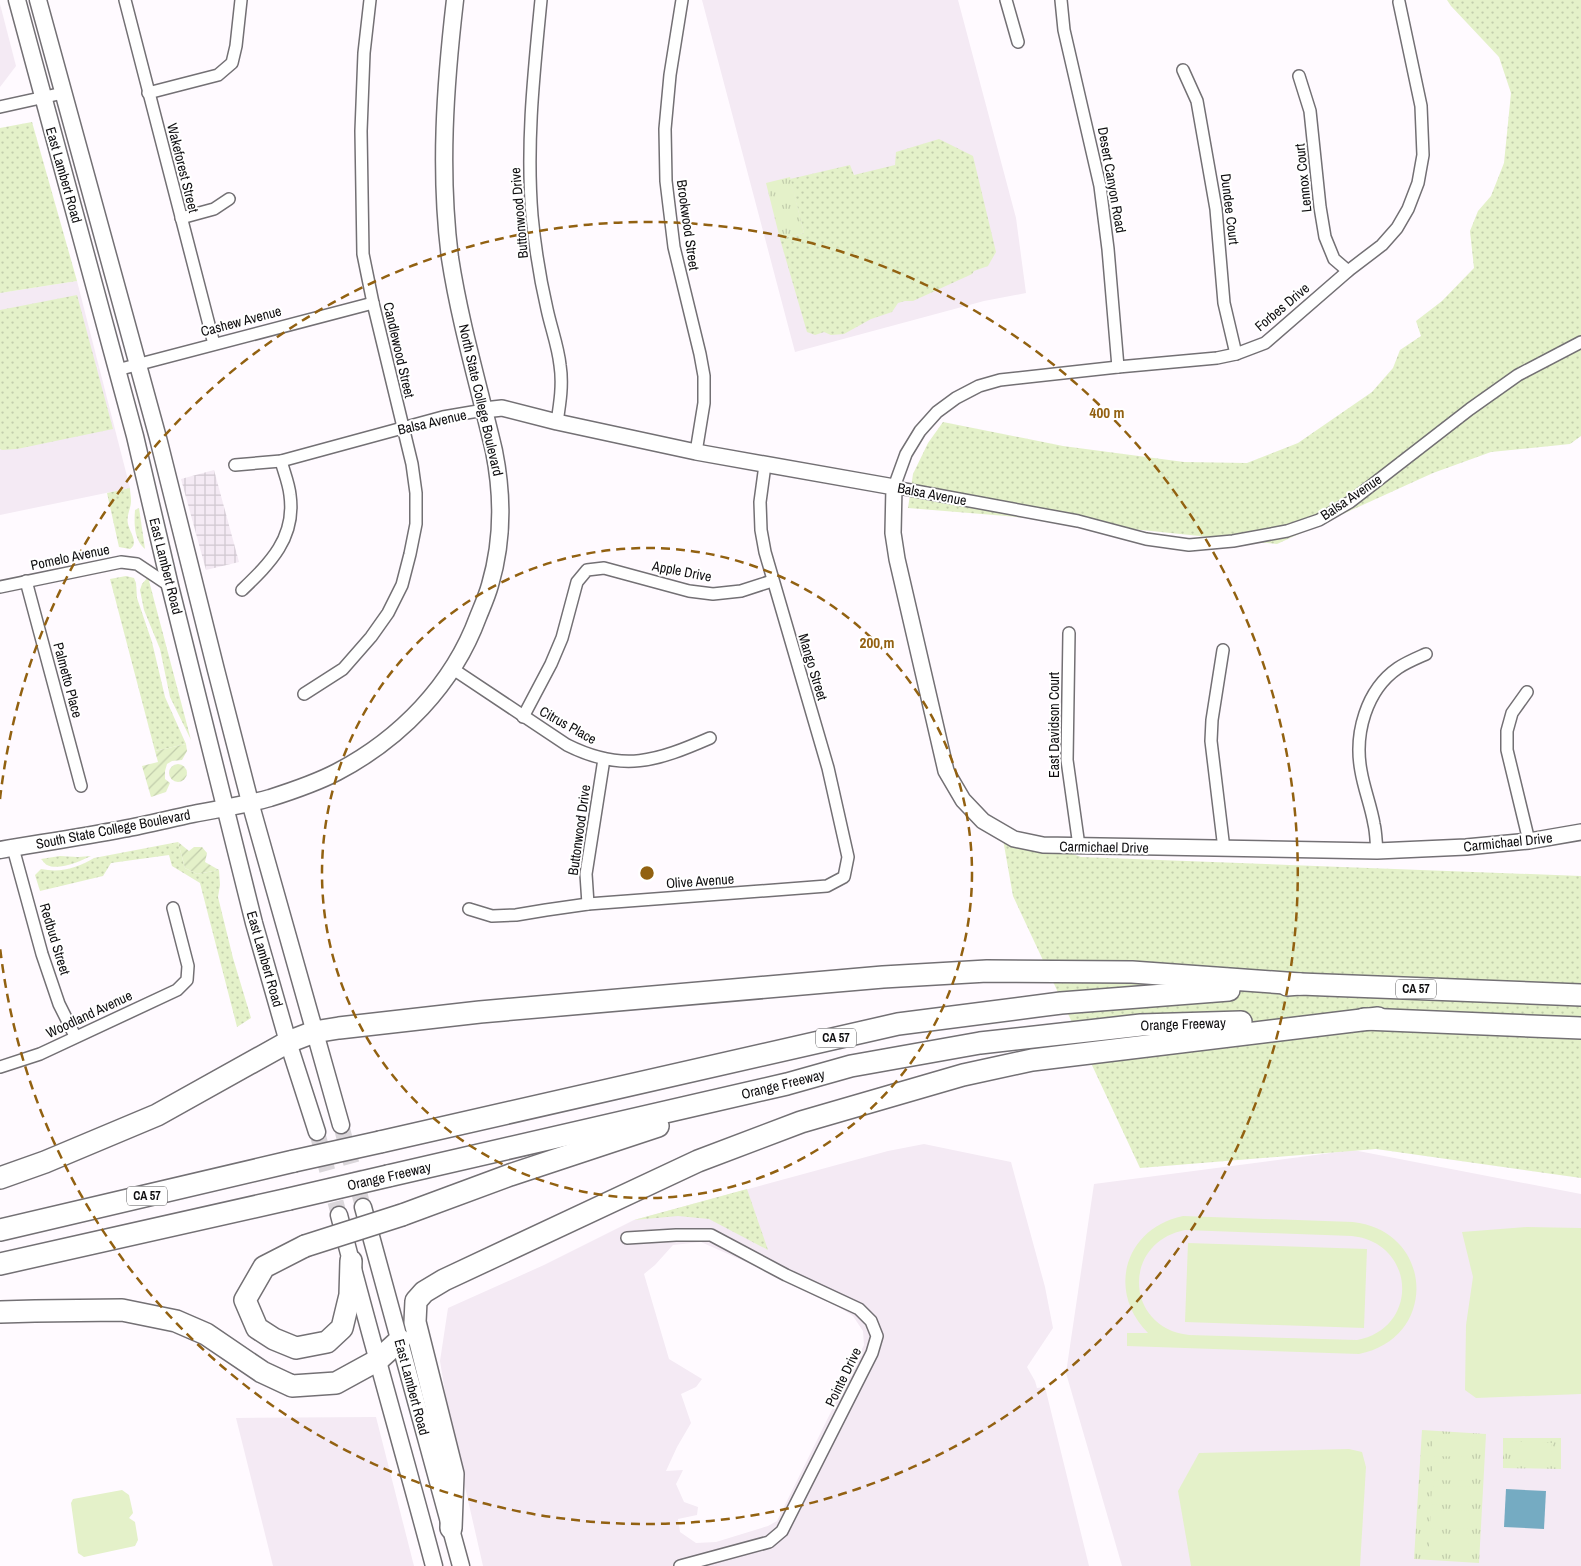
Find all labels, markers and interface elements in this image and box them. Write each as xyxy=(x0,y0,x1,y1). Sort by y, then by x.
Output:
street label: Wakeforest Street xyxy=(163,121,203,215)
street label: East Lambert Road xyxy=(42,125,86,225)
street label: Desert Canyon Road xyxy=(1094,126,1130,234)
street label: Lennox Court xyxy=(1290,143,1316,213)
street label: Buttonwood Drive xyxy=(506,167,532,259)
street label: Dundee Court xyxy=(1217,172,1243,246)
street label: Brookwood Street xyxy=(673,179,703,271)
street label: Forbes Drive xyxy=(1251,279,1313,335)
street label: Candlewood Street xyxy=(379,300,419,400)
street label: Cashew Avenue xyxy=(199,302,283,340)
street label: North State College Boulevard xyxy=(455,322,507,478)
text: 400 m xyxy=(1090,402,1124,423)
street label: Balsa Avenue xyxy=(396,405,468,439)
street label: Balsa Avenue xyxy=(1317,470,1385,524)
street label: Balsa Avenue xyxy=(896,478,968,510)
street label: East Lambert Road xyxy=(145,516,187,616)
street label: Pomelo Avenue xyxy=(29,540,111,574)
street label: Apple Drive xyxy=(650,556,713,586)
street label: Mango Street xyxy=(794,631,832,703)
text: 200 m xyxy=(860,632,894,653)
street label: Palmetto Place xyxy=(49,640,87,720)
street label: East Davidson Court xyxy=(1045,672,1063,778)
street label: Citrus Place xyxy=(536,702,600,748)
street label: Buttonwood Drive xyxy=(564,784,594,876)
street label: South State College Boulevard xyxy=(34,805,192,853)
street label: Carmichael Drive xyxy=(1463,828,1553,856)
street label: Carmichael Drive xyxy=(1059,837,1149,857)
centre of rings xyxy=(638,864,656,882)
street label: Olive Avenue xyxy=(665,870,735,892)
street label: Redbud Street xyxy=(36,901,74,977)
street label: East Lambert Road xyxy=(243,909,287,1009)
road number: CA 57 xyxy=(1396,980,1436,999)
street label: Woodland Avenue xyxy=(43,986,135,1042)
street label: Orange Freeway xyxy=(1140,1014,1226,1034)
road number: CA 57 xyxy=(816,1028,856,1048)
street label: Orange Freeway xyxy=(739,1065,827,1103)
street label: Orange Freeway xyxy=(345,1158,433,1194)
road number: CA 57 xyxy=(127,1186,167,1206)
street label: East Lambert Road xyxy=(391,1337,433,1437)
street label: Pointe Drive xyxy=(821,1344,865,1410)

